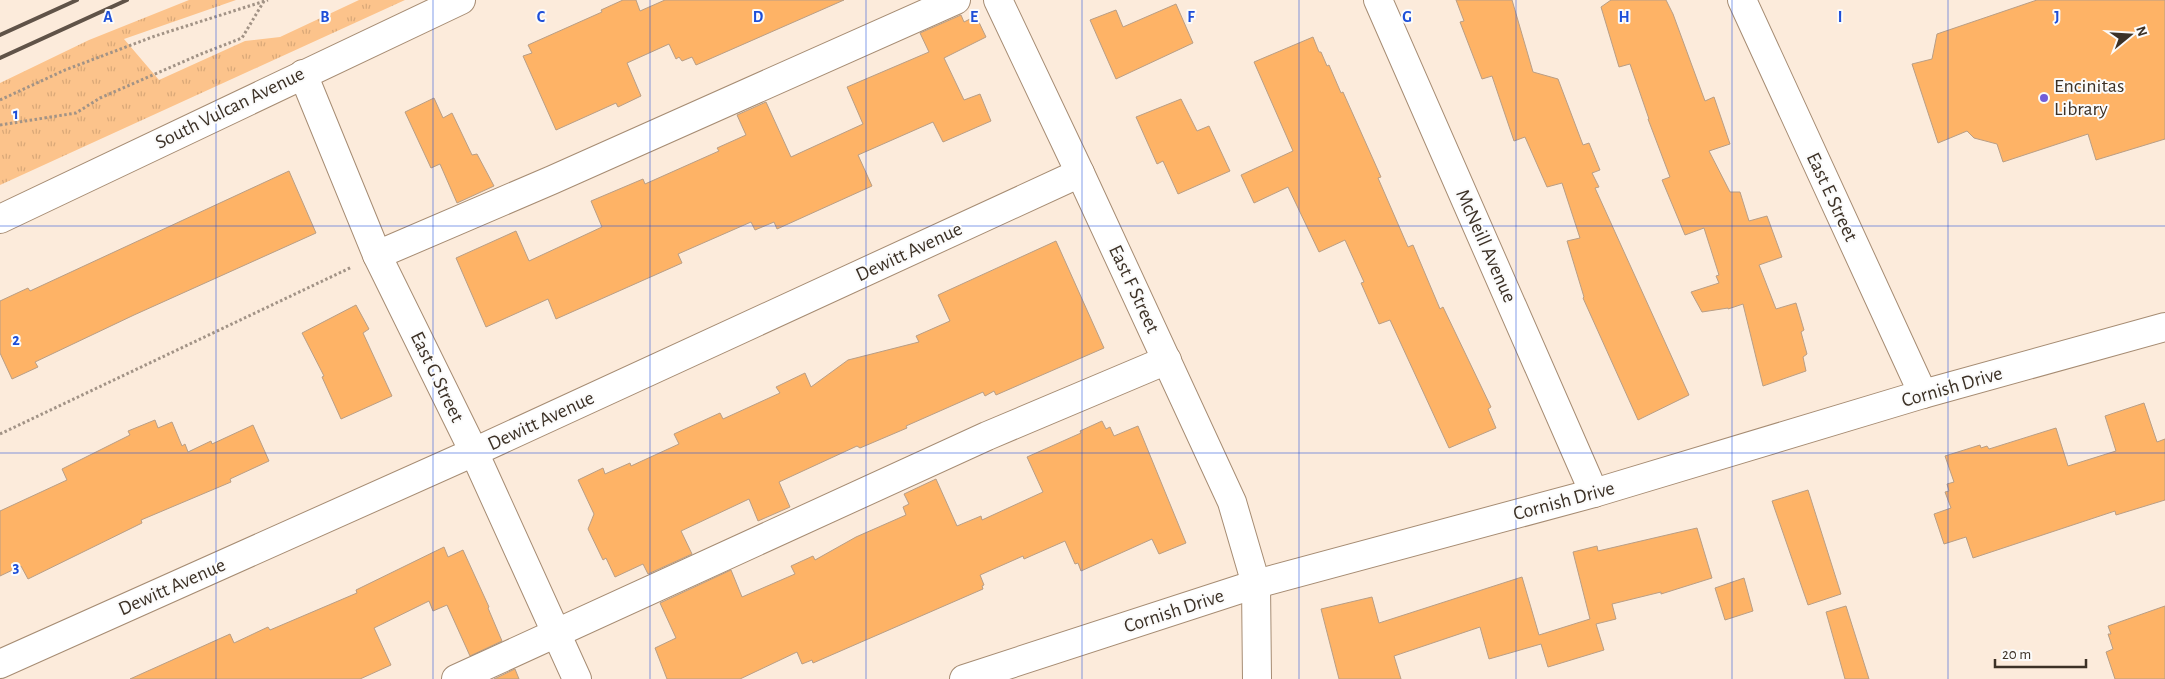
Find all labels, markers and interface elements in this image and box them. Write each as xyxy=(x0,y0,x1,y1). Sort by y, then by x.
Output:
text: A xyxy=(103,9,113,25)
text: B xyxy=(320,9,330,25)
text: C xyxy=(537,9,546,25)
text: D xyxy=(753,9,764,25)
text: E xyxy=(970,9,978,25)
text: F xyxy=(1187,9,1195,25)
text: G xyxy=(1402,9,1412,25)
text: H xyxy=(1618,9,1630,25)
text: I xyxy=(1838,9,1842,25)
text: J xyxy=(2054,9,2060,25)
north arrow xyxy=(2105,10,2155,60)
text: N xyxy=(2133,24,2150,38)
street label: South Vulcan Avenue xyxy=(152,63,308,153)
place label: Encinitas Library xyxy=(2054,76,2124,119)
marker: Encinitas Library xyxy=(2038,92,2050,104)
text: 1 xyxy=(13,106,19,122)
street label: East E Street xyxy=(1803,149,1862,245)
street label: McNeill Avenue xyxy=(1452,187,1520,305)
street label: Dewitt Avenue xyxy=(853,219,965,285)
street label: East F Street xyxy=(1105,242,1163,337)
street label: East G Street xyxy=(407,329,468,426)
text: 2 xyxy=(12,332,20,348)
street label: Cornish Drive xyxy=(1899,363,2005,411)
street label: Dewitt Avenue xyxy=(485,388,597,454)
street label: Cornish Drive xyxy=(1511,478,1617,524)
street label: Dewitt Avenue xyxy=(115,555,229,619)
text: 3 xyxy=(13,559,20,575)
street label: Cornish Drive xyxy=(1121,585,1227,637)
scale bar xyxy=(1995,636,2086,668)
text: 20 m xyxy=(2002,647,2031,662)

